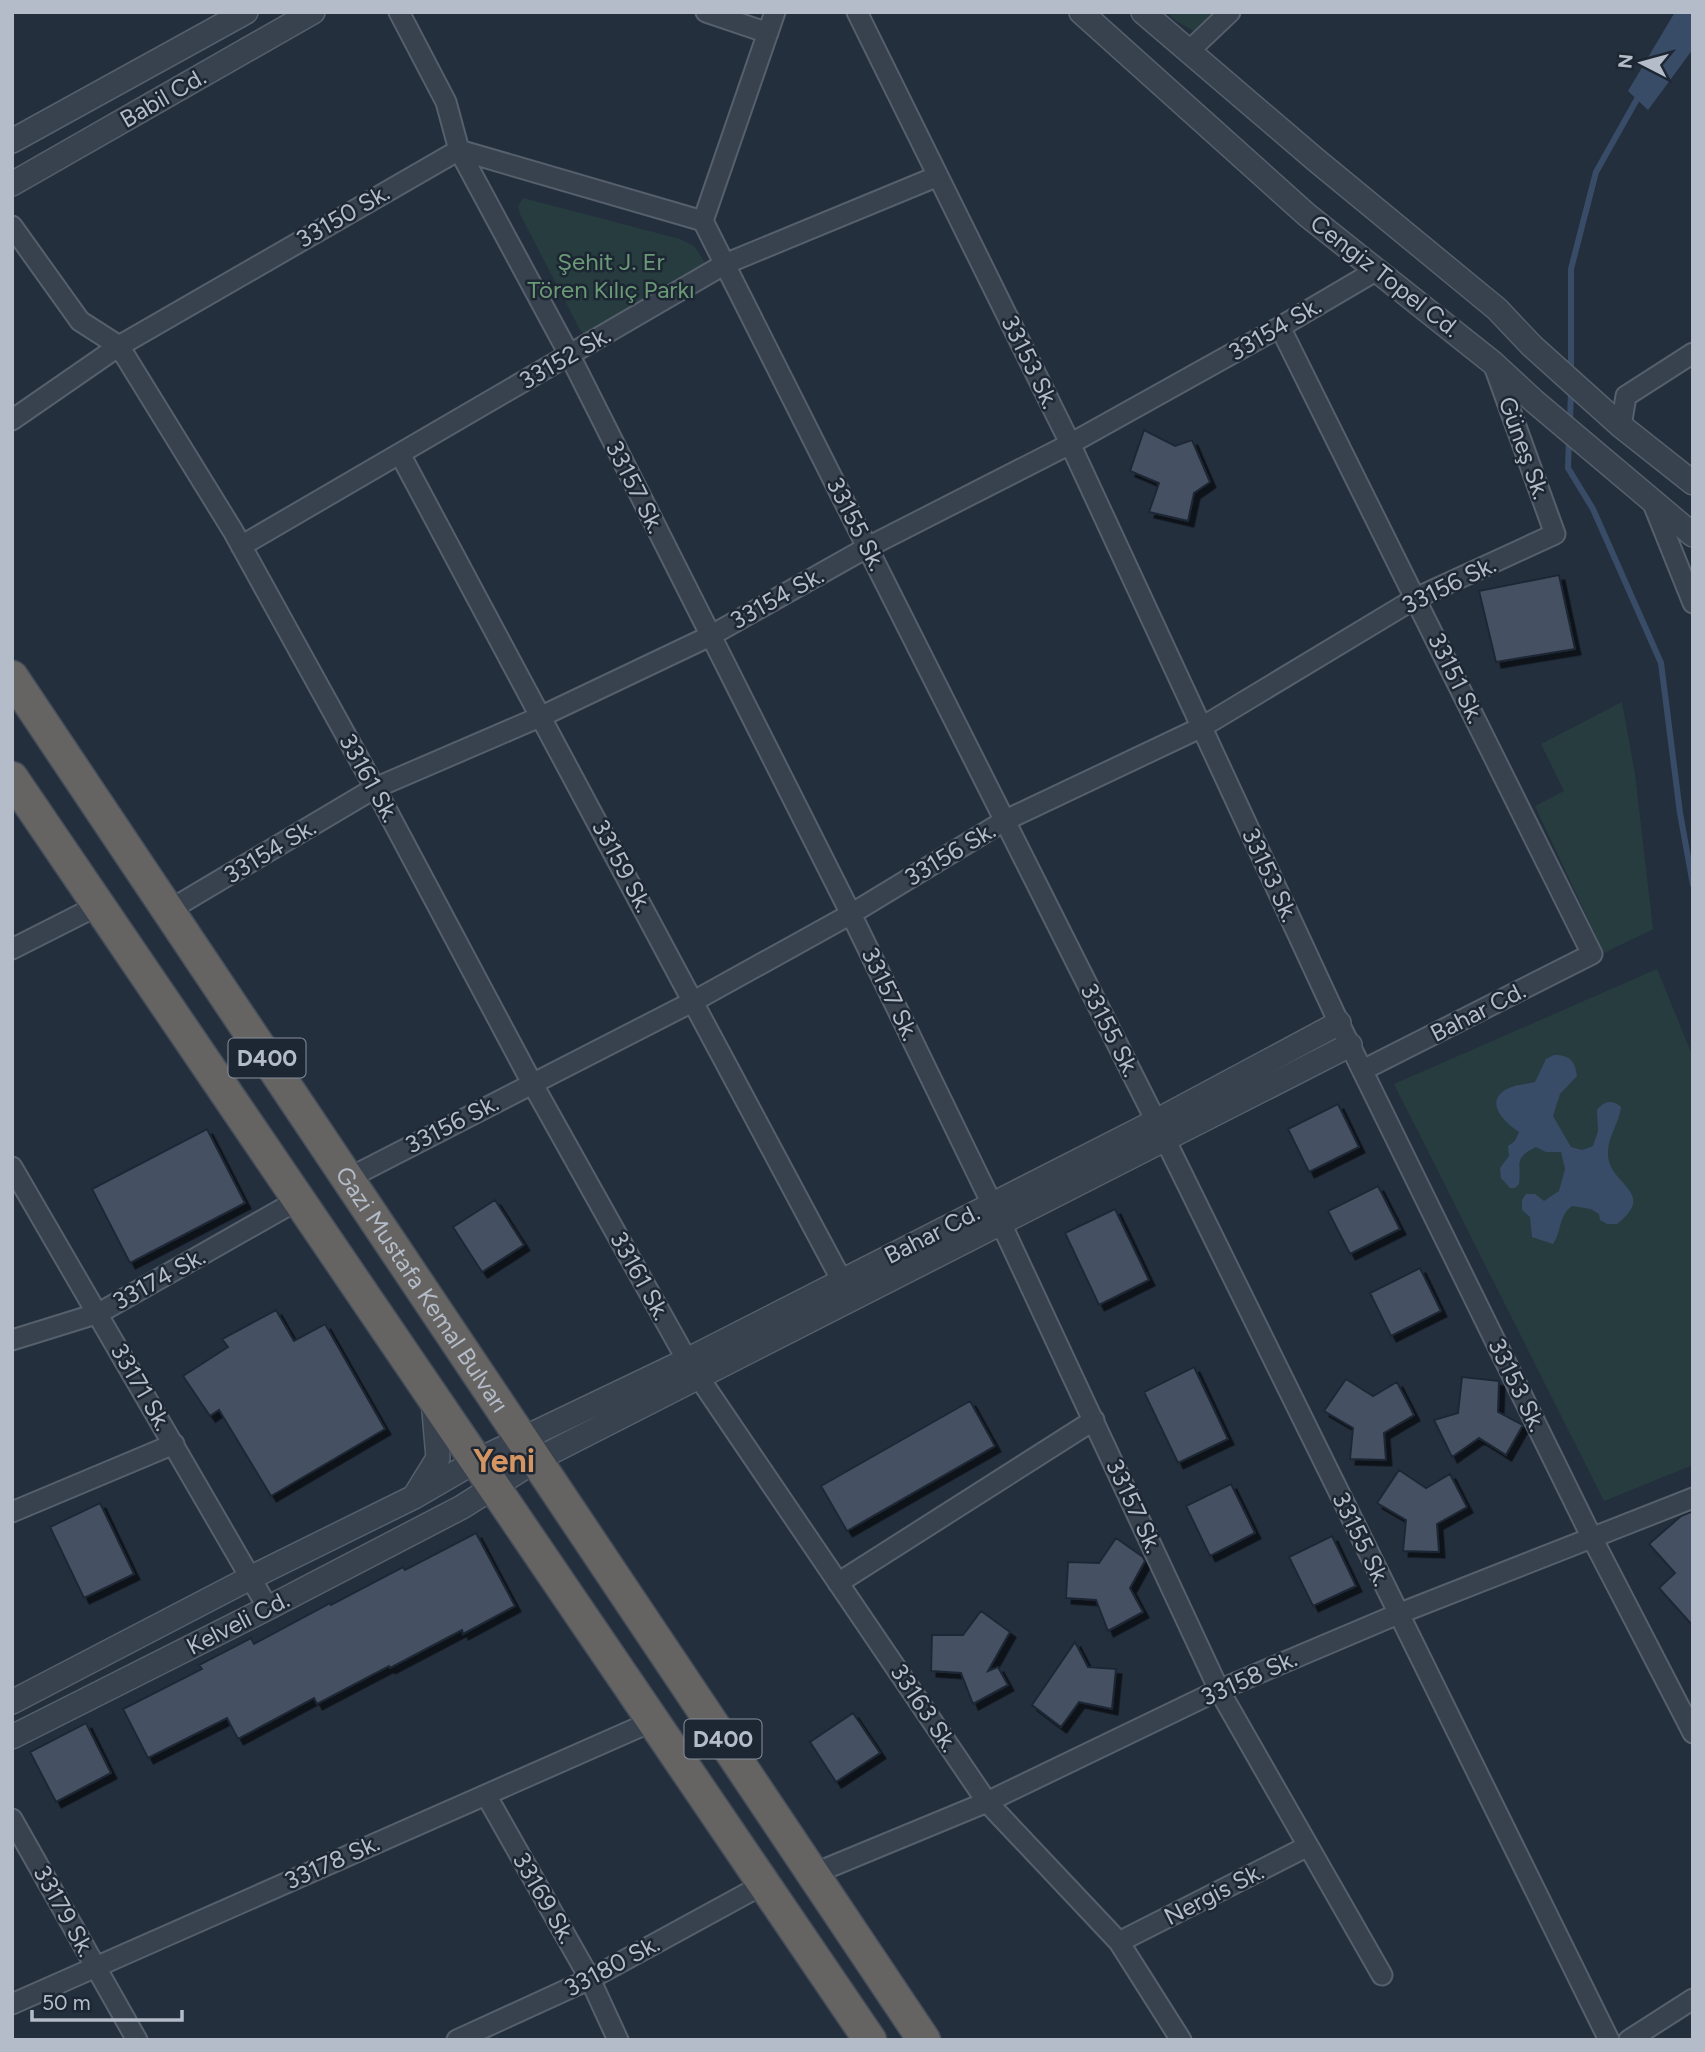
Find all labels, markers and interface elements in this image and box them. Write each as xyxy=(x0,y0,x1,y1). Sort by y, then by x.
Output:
north arrow xyxy=(1607,28,1677,98)
text: N xyxy=(1613,53,1638,70)
street label: Babil Cd. xyxy=(115,61,211,134)
street label: 33150 Sk. xyxy=(291,177,394,254)
street label: Cengiz Topel Cd. xyxy=(1305,208,1466,343)
park label: Şehit J. Er Tören Kılıç Parkı xyxy=(527,247,695,304)
street label: 33154 Sk. xyxy=(1223,291,1326,367)
street label: 33153 Sk. xyxy=(995,310,1065,413)
street label: 33152 Sk. xyxy=(514,320,616,395)
street label: Güneş Sk. xyxy=(1493,393,1556,503)
street label: 33157 Sk. xyxy=(600,436,671,538)
street label: 33155 Sk. xyxy=(821,472,892,575)
street label: 33156 Sk. xyxy=(1397,549,1500,620)
street label: 33154 Sk. xyxy=(725,560,828,635)
street label: 33151 Sk. xyxy=(1422,628,1491,728)
street label: 33161 Sk. xyxy=(333,728,406,827)
street label: 33154 Sk. xyxy=(219,812,321,889)
street label: 33159 Sk. xyxy=(586,814,659,917)
street label: 33156 Sk. xyxy=(899,815,1000,892)
street label: 33153 Sk. xyxy=(1236,823,1305,926)
street label: 33157 Sk. xyxy=(855,942,925,1045)
street label: Bahar Cd. xyxy=(1425,975,1530,1048)
street label: 33155 Sk. xyxy=(1075,978,1146,1081)
road number: D400 xyxy=(229,1038,306,1078)
street label: 33156 Sk. xyxy=(400,1088,503,1159)
street label: Gazi Mustafa Kemal Bulvarı xyxy=(330,1161,515,1418)
street label: Bahar Cd. xyxy=(879,1197,984,1270)
street label: 33161 Sk. xyxy=(604,1226,677,1325)
street label: 33174 Sk. xyxy=(108,1241,210,1316)
street label: 33153 Sk. xyxy=(1482,1333,1552,1436)
street label: 33171 Sk. xyxy=(105,1338,178,1436)
district label: Yeni xyxy=(473,1442,535,1480)
street label: 33157 Sk. xyxy=(1100,1454,1169,1557)
street label: 33155 Sk. xyxy=(1326,1487,1397,1590)
street label: Kelveli Cd. xyxy=(182,1584,294,1661)
street label: 33158 Sk. xyxy=(1196,1644,1301,1712)
street label: 33163 Sk. xyxy=(884,1658,964,1757)
road number: D400 xyxy=(684,1720,762,1758)
street label: 33178 Sk. xyxy=(280,1828,384,1895)
street label: 33169 Sk. xyxy=(507,1847,582,1949)
street label: Nergis Sk. xyxy=(1159,1856,1268,1931)
street label: 33179 Sk. xyxy=(28,1860,101,1961)
street label: 33180 Sk. xyxy=(559,1928,664,2003)
scale bar xyxy=(32,1979,182,2023)
text: 50 m xyxy=(42,1990,91,2015)

